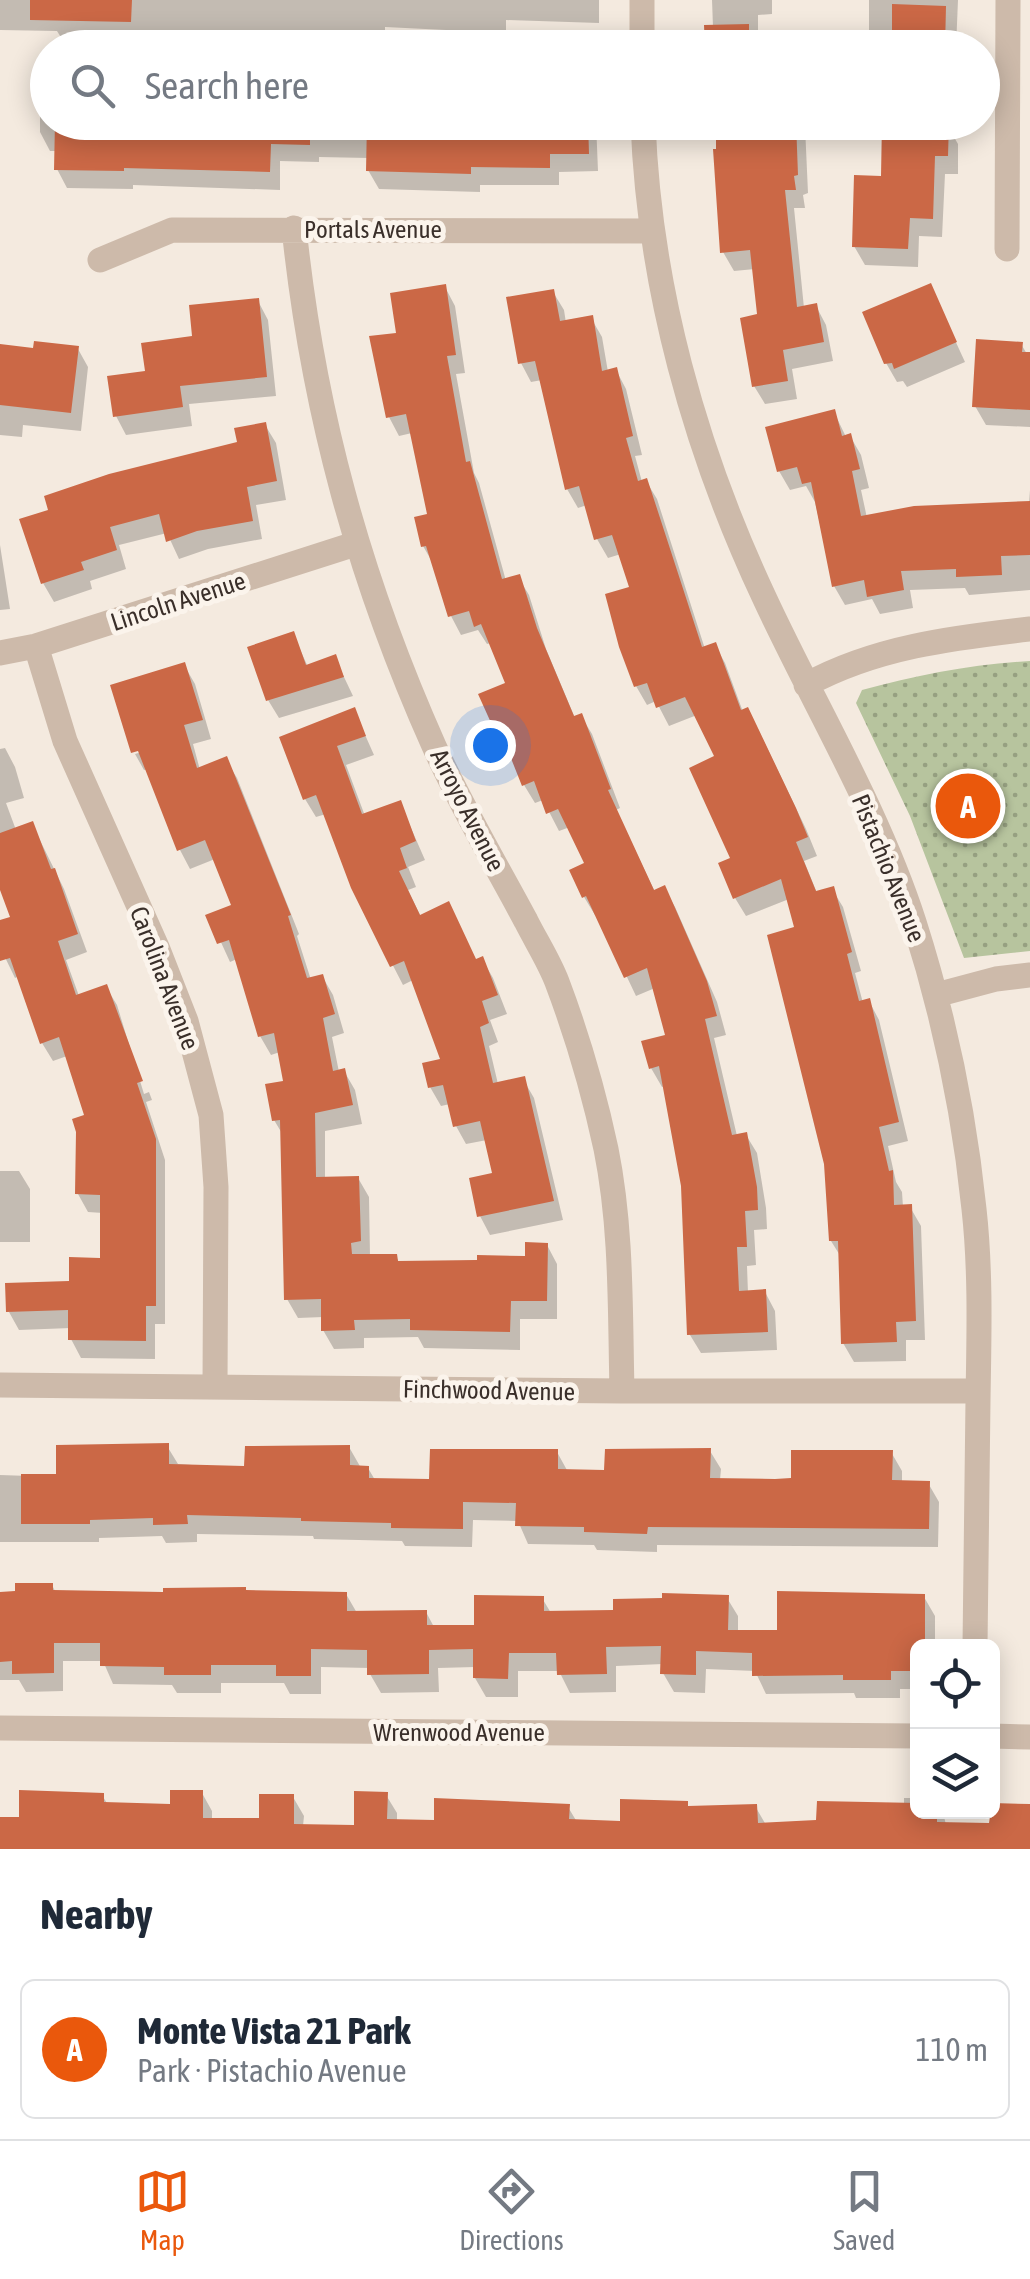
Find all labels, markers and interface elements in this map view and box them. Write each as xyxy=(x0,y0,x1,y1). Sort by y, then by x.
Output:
search box xyxy=(30,30,1000,140)
icon: search xyxy=(65,58,120,113)
text: Search here xyxy=(145,64,309,107)
street label: Portals Avenue xyxy=(304,215,442,243)
street label: Lincoln Avenue xyxy=(107,566,249,636)
your location xyxy=(465,720,516,771)
street label: Arroyo Avenue xyxy=(425,744,511,876)
pin: A xyxy=(936,768,1000,844)
street label: Pistachio Avenue xyxy=(847,790,931,946)
street label: Carolina Avenue xyxy=(125,903,205,1053)
street label: Finchwood Avenue xyxy=(403,1375,575,1405)
map controls xyxy=(910,1639,1000,1819)
button: locate xyxy=(910,1639,1000,1729)
street label: Wrenwood Avenue xyxy=(373,1718,545,1746)
button: layers xyxy=(910,1729,1000,1819)
text: Nearby xyxy=(40,1890,153,1938)
text: Monte Vista 21 Park xyxy=(137,2009,411,2052)
text: A xyxy=(67,2031,82,2068)
text: 110 m xyxy=(915,2031,988,2068)
text: Park · Pistachio Avenue xyxy=(137,2052,407,2089)
tab: Map xyxy=(135,2164,190,2256)
tab: Directions xyxy=(459,2164,564,2256)
tab: Saved xyxy=(833,2164,895,2256)

